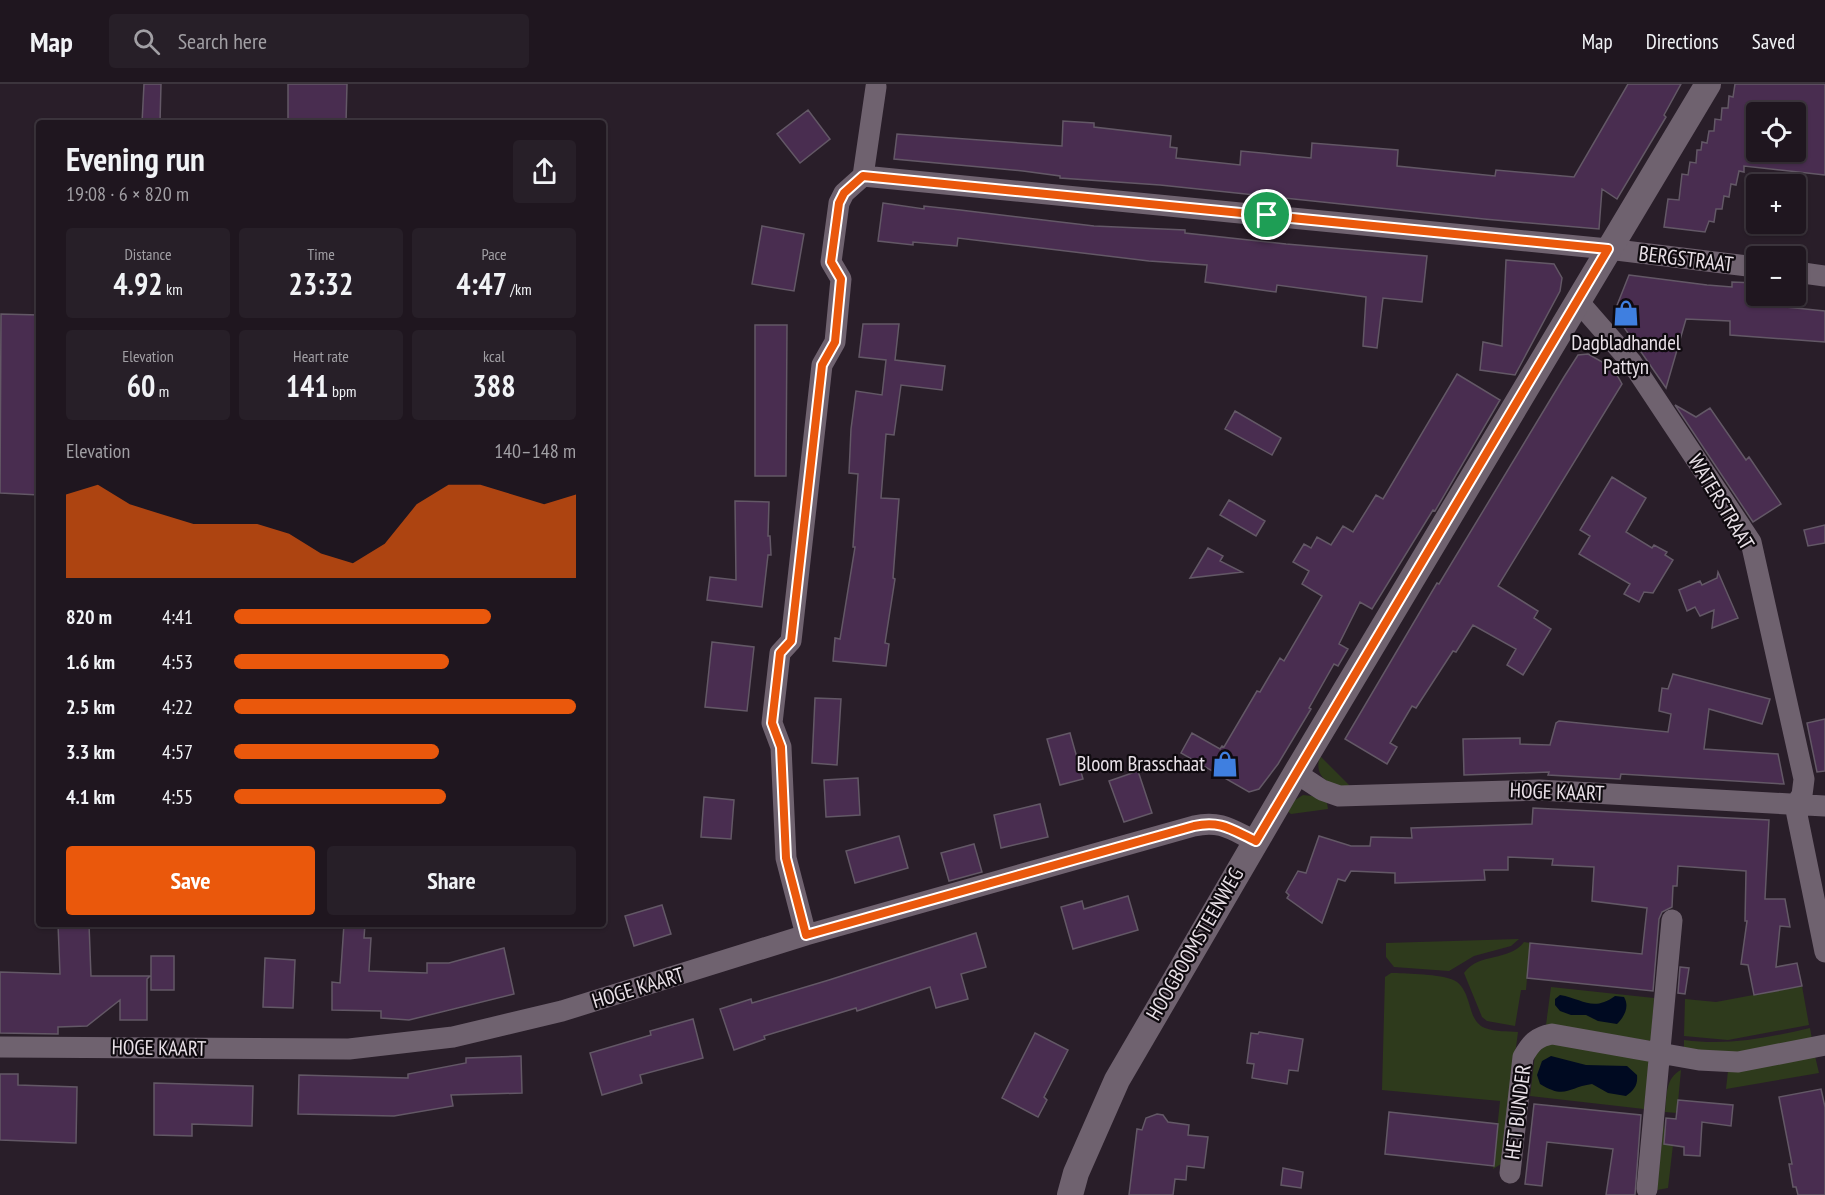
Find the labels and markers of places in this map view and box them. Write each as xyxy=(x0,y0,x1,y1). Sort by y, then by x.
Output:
pin xyxy=(1241,189,1292,240)
shop icon: Dagbladhandel Pattyn xyxy=(1611,298,1641,328)
place label: Dagbladhandel Pattyn xyxy=(1571,329,1681,380)
shop icon: Bloom Brasschaat xyxy=(1210,749,1240,779)
place label: Bloom Brasschaat xyxy=(1076,750,1205,777)

